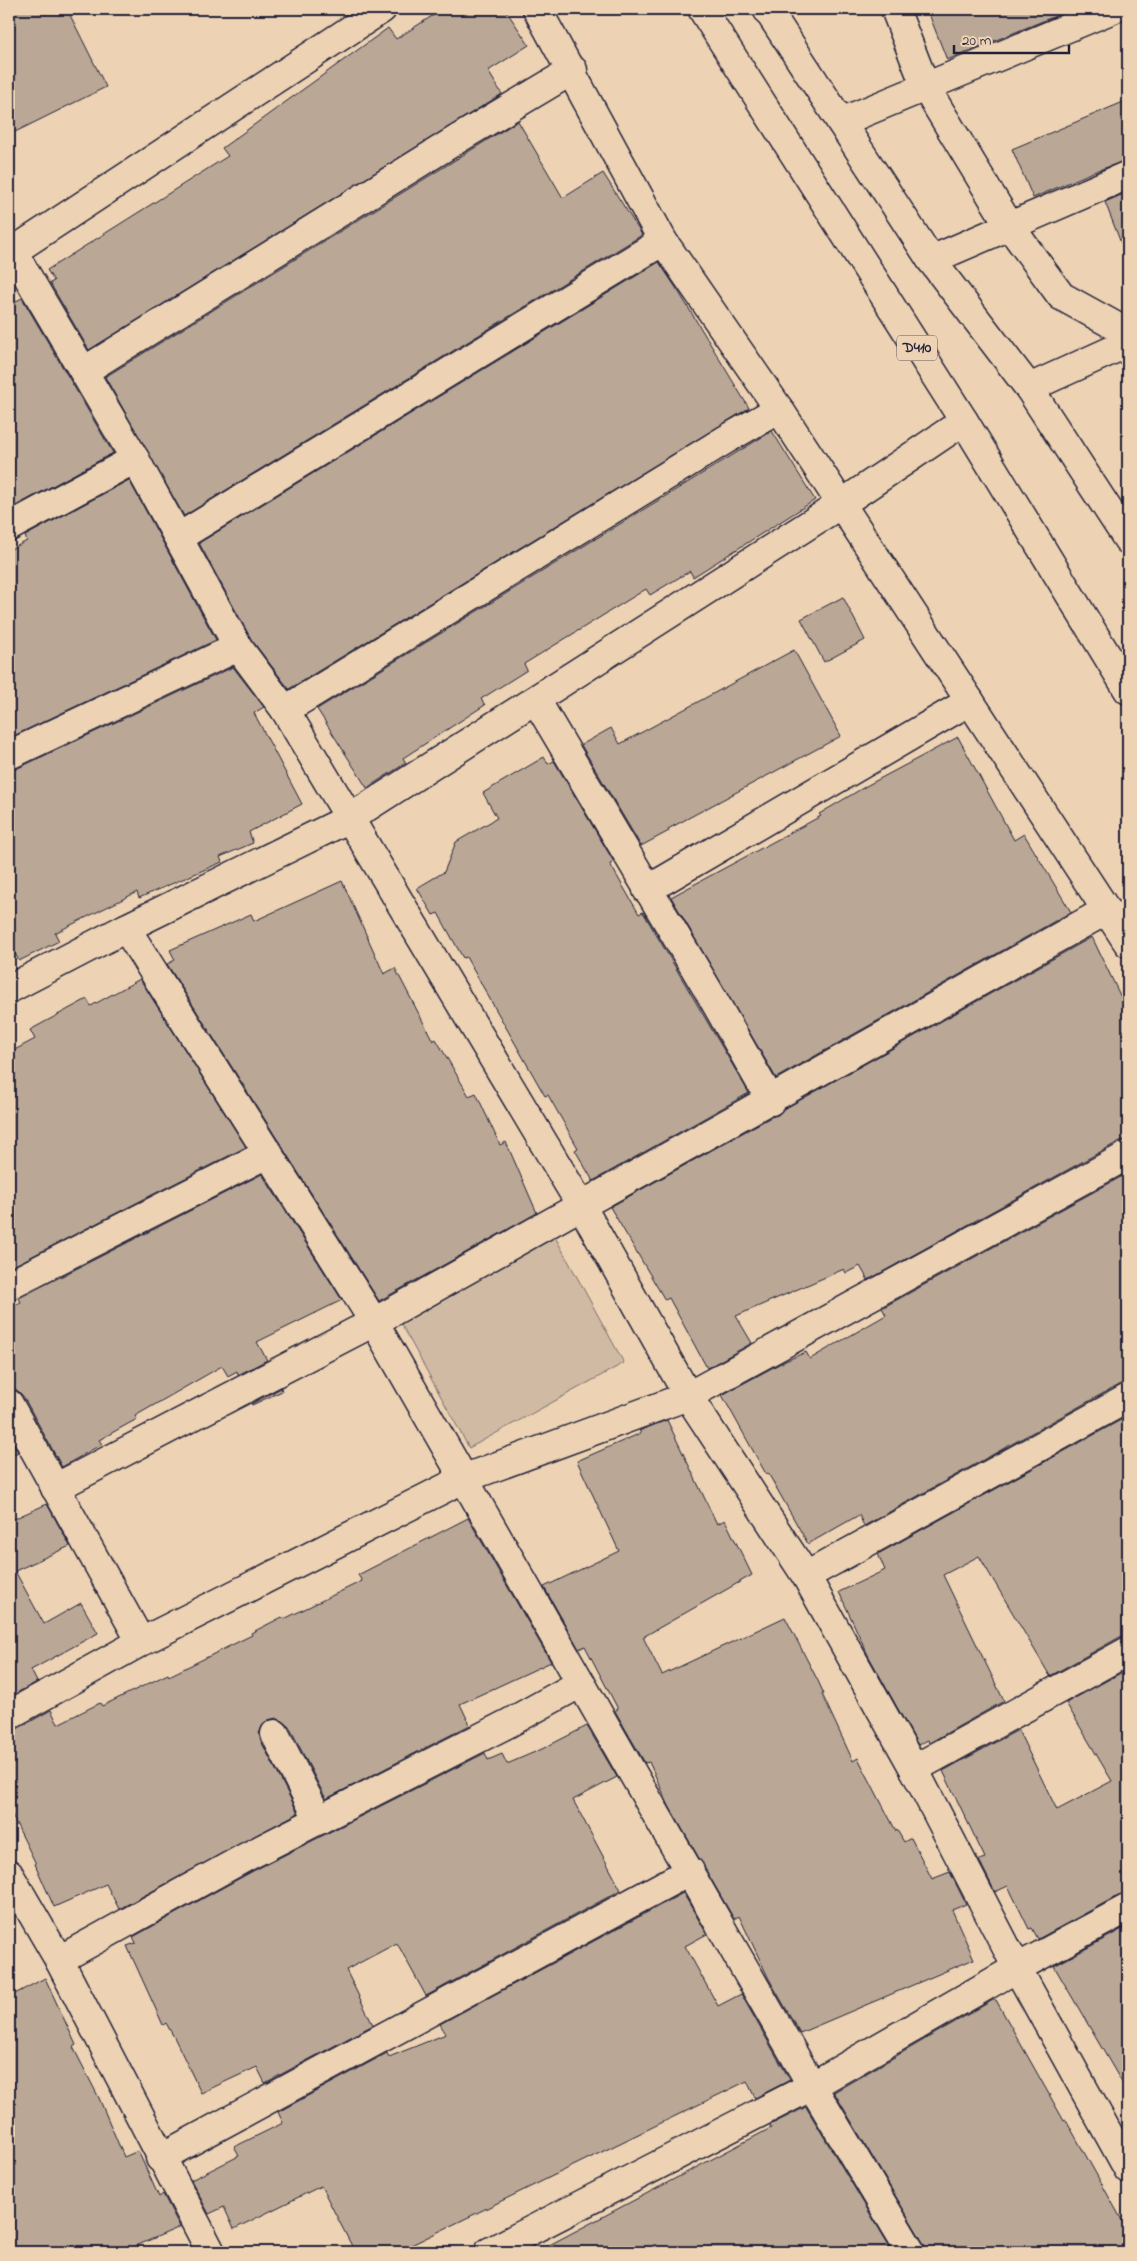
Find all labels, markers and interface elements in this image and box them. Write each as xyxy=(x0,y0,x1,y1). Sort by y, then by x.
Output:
scale bar xyxy=(954,22,1070,54)
text: 20 m xyxy=(962,30,992,52)
road number: D410 xyxy=(897,336,937,360)

